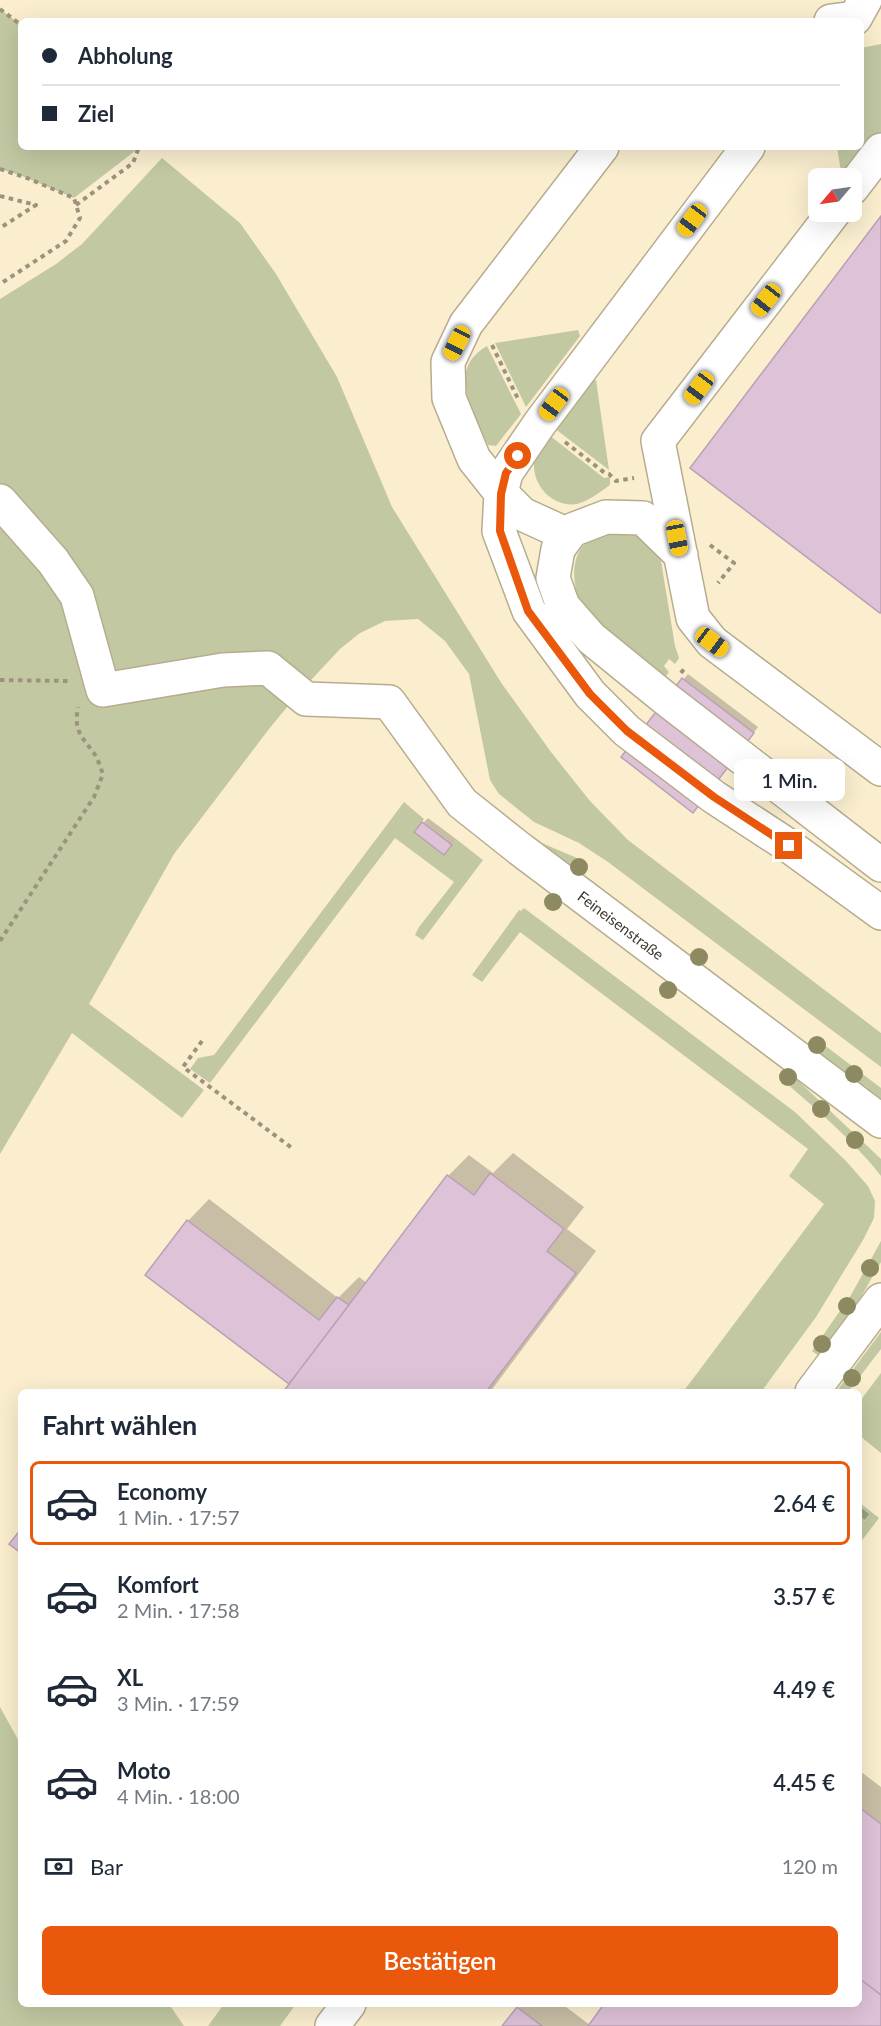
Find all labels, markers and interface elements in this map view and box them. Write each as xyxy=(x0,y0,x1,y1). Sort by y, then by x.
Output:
text: Abholung xyxy=(78,42,173,69)
text: Ziel xyxy=(78,100,114,127)
north arrow xyxy=(808,168,862,222)
map controls xyxy=(808,168,862,222)
car xyxy=(674,200,710,240)
car xyxy=(748,280,784,320)
car xyxy=(441,323,473,363)
car xyxy=(681,368,717,408)
car xyxy=(536,384,572,424)
route start xyxy=(504,442,531,469)
car xyxy=(665,519,689,557)
car xyxy=(692,624,732,660)
callout: 1 Min. xyxy=(734,759,844,801)
text: 1 Min. xyxy=(761,768,818,792)
route end xyxy=(775,832,802,859)
street label: Feineisenstraße xyxy=(574,887,668,963)
text: Fahrt wählen xyxy=(42,1408,197,1441)
icon: car xyxy=(45,1476,99,1530)
text: Economy xyxy=(117,1478,207,1505)
text: 2.64 € xyxy=(773,1490,835,1517)
text: 1 Min. · 17:57 xyxy=(117,1505,240,1529)
icon: car xyxy=(45,1569,99,1623)
text: Komfort xyxy=(117,1571,199,1598)
text: 3.57 € xyxy=(773,1583,835,1610)
text: 2 Min. · 17:58 xyxy=(117,1598,240,1622)
icon: car xyxy=(45,1662,99,1716)
text: XL xyxy=(117,1664,143,1691)
text: 4.49 € xyxy=(773,1676,835,1703)
text: 3 Min. · 17:59 xyxy=(117,1691,240,1715)
icon: car xyxy=(45,1755,99,1809)
text: Moto xyxy=(117,1757,171,1784)
text: 4.45 € xyxy=(773,1769,835,1796)
text: 4 Min. · 18:00 xyxy=(117,1784,240,1808)
icon: cash xyxy=(42,1850,75,1883)
text: Bar xyxy=(90,1853,123,1880)
text: 120 m xyxy=(782,1854,838,1878)
button: Bestätigen xyxy=(42,1926,838,1995)

